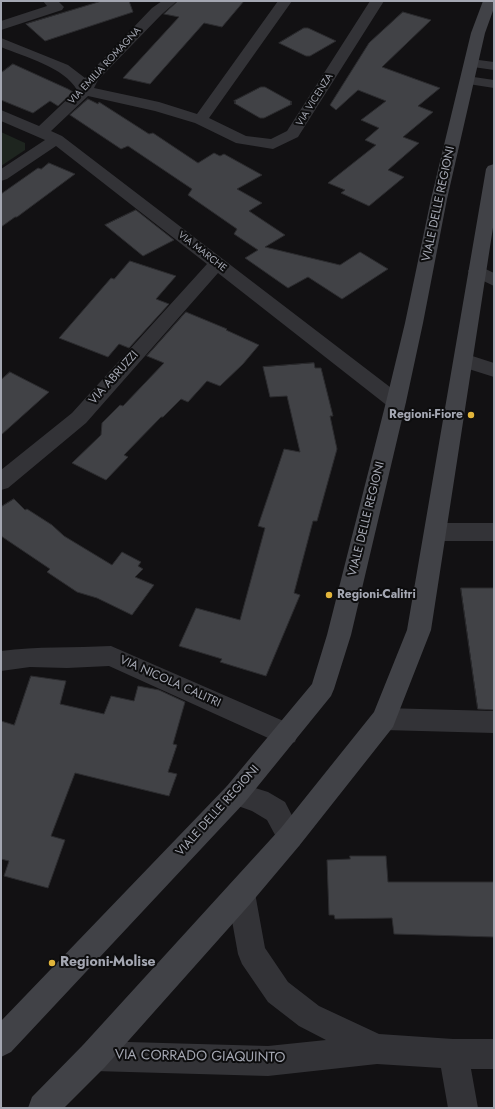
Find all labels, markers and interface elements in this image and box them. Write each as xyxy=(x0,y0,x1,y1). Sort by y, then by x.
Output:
street label: VIA EMILIA ROMAGNA xyxy=(66,25,144,107)
street label: VIA VICENZA xyxy=(294,71,336,129)
street label: VIALE DELLE REGIONI xyxy=(420,145,458,263)
street label: VIA MARCHE xyxy=(175,229,229,275)
street label: VIA ABRUZZI xyxy=(86,348,142,408)
place label: Regioni-Fiore xyxy=(389,408,463,422)
marker: Regioni-Fiore xyxy=(466,410,476,420)
street label: VIALE DELLE REGIONI xyxy=(346,460,388,578)
place label: Regioni-Calitri xyxy=(337,588,416,602)
marker: Regioni-Calitri xyxy=(324,590,334,600)
street label: VIA NICOLA CALITRI xyxy=(117,653,223,711)
street label: VIALE DELLE REGIONI xyxy=(173,763,263,859)
place label: Regioni-Molise xyxy=(60,955,156,971)
marker: Regioni-Molise xyxy=(47,958,57,968)
street label: VIA CORRADO GIAQUINTO xyxy=(115,1047,285,1067)

